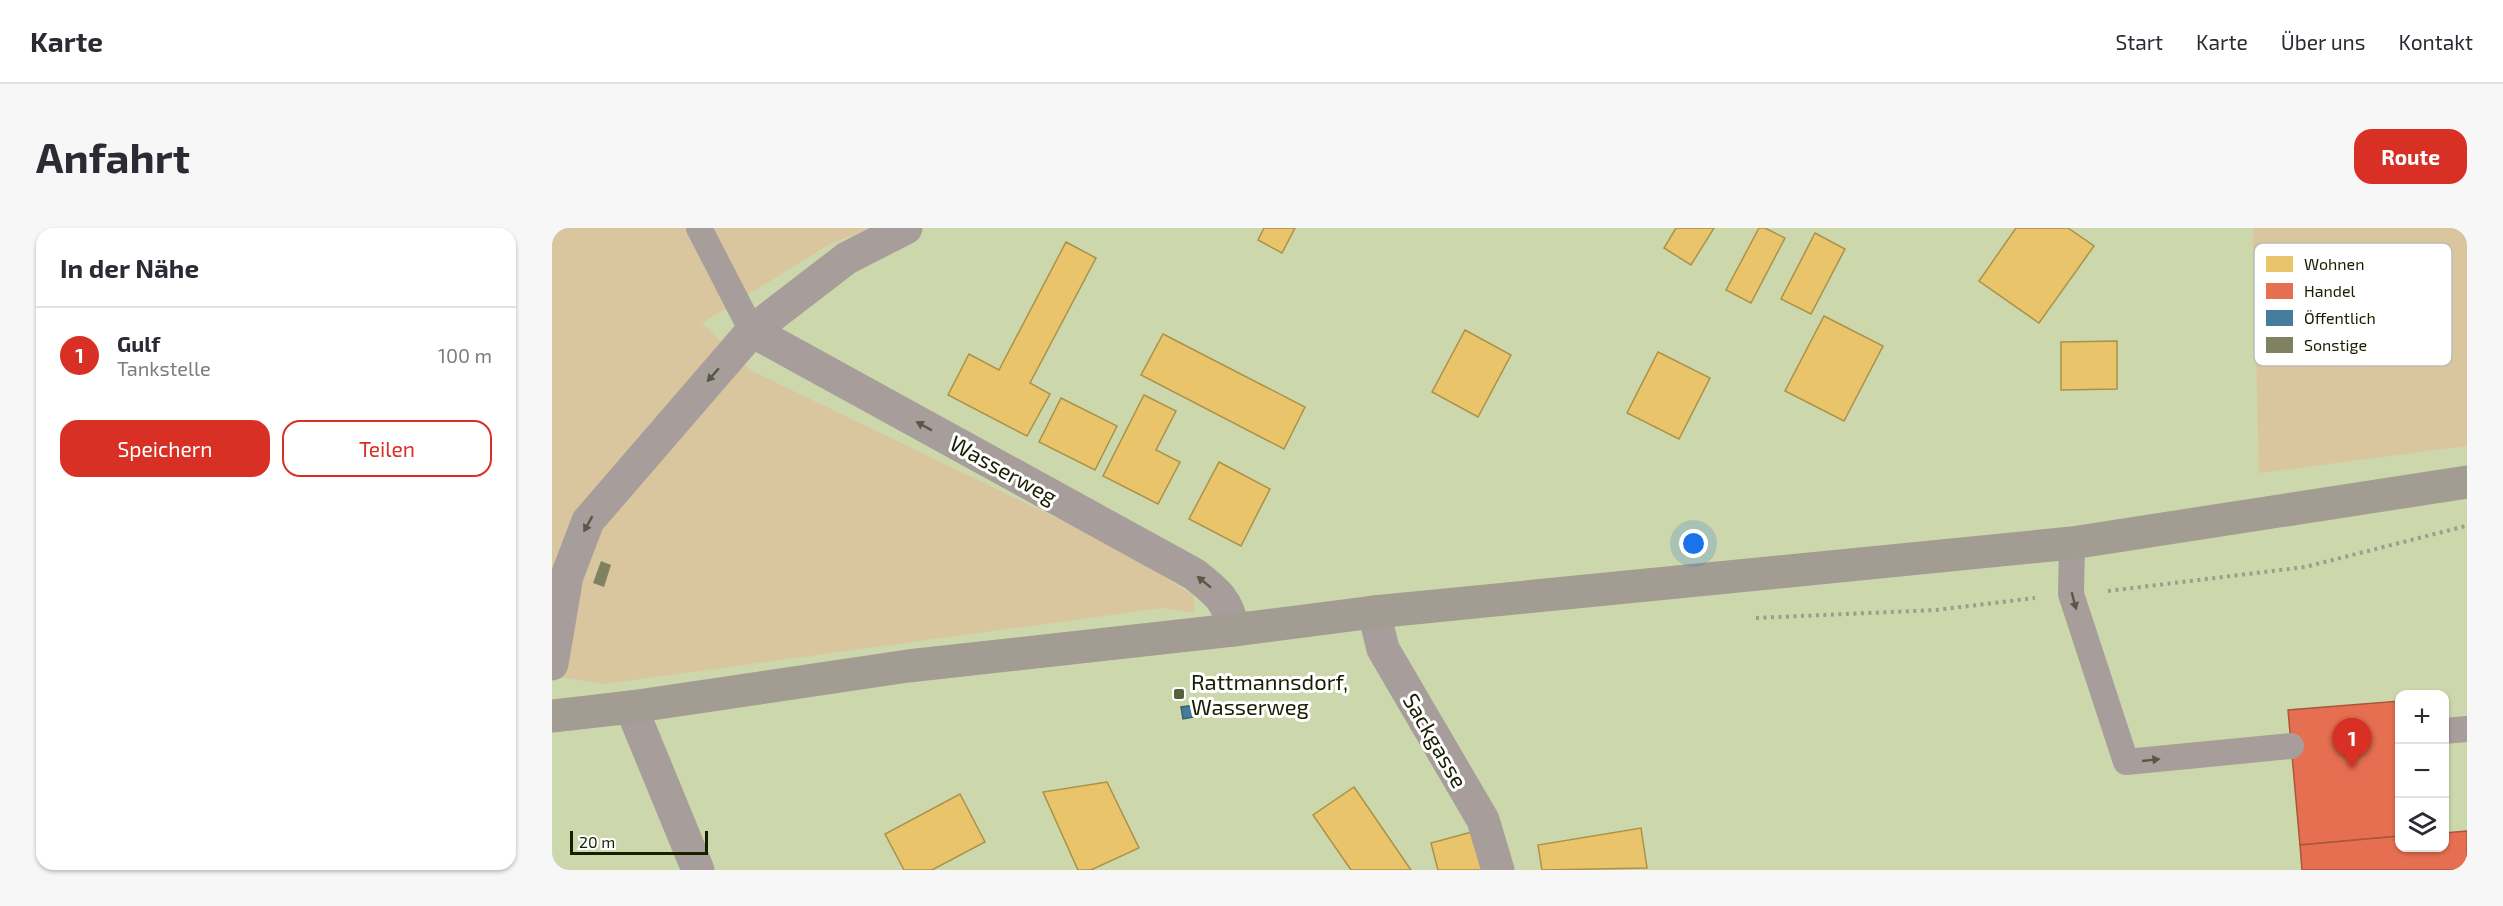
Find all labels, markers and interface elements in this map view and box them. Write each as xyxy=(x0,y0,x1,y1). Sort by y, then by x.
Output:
text: Karte xyxy=(30,24,103,58)
text: Start xyxy=(2116,29,2163,54)
text: Karte xyxy=(2196,29,2248,54)
text: Über uns xyxy=(2281,29,2366,54)
text: Kontakt xyxy=(2399,29,2473,54)
button: Route xyxy=(2354,129,2467,184)
text: Anfahrt xyxy=(36,131,190,181)
legend xyxy=(2254,243,2452,366)
text: In der Nähe xyxy=(60,252,199,283)
text: Wohnen xyxy=(2304,254,2364,273)
text: Handel xyxy=(2304,281,2356,300)
text: Öffentlich xyxy=(2304,308,2376,327)
text: Gulf xyxy=(117,330,160,356)
text: Sonstige xyxy=(2304,335,2367,354)
text: 1 xyxy=(75,343,84,367)
text: 100 m xyxy=(438,343,492,367)
text: Tankstelle xyxy=(117,356,211,380)
one-way arrow xyxy=(707,367,720,382)
button: Speichern xyxy=(60,420,270,477)
button: Teilen xyxy=(282,420,492,477)
one-way arrow xyxy=(916,420,932,431)
street label: Wasserweg xyxy=(946,429,1062,509)
one-way arrow xyxy=(583,516,593,533)
your location xyxy=(1679,529,1708,558)
one-way arrow xyxy=(1197,576,1212,589)
one-way arrow xyxy=(2070,592,2079,610)
place label: Rattmannsdorf, Wasserweg xyxy=(1191,668,1348,719)
marker: Rattmannsdorf, Wasserweg xyxy=(1172,687,1186,701)
street label: Sackgasse xyxy=(1399,688,1473,792)
map controls xyxy=(2395,690,2449,852)
button: + xyxy=(2395,690,2449,744)
pin: 1 xyxy=(2332,718,2372,768)
button: − xyxy=(2395,744,2449,798)
one-way arrow xyxy=(2142,755,2161,765)
button: layers xyxy=(2395,798,2449,852)
scale bar xyxy=(570,828,708,856)
text: 20 m xyxy=(579,832,615,851)

